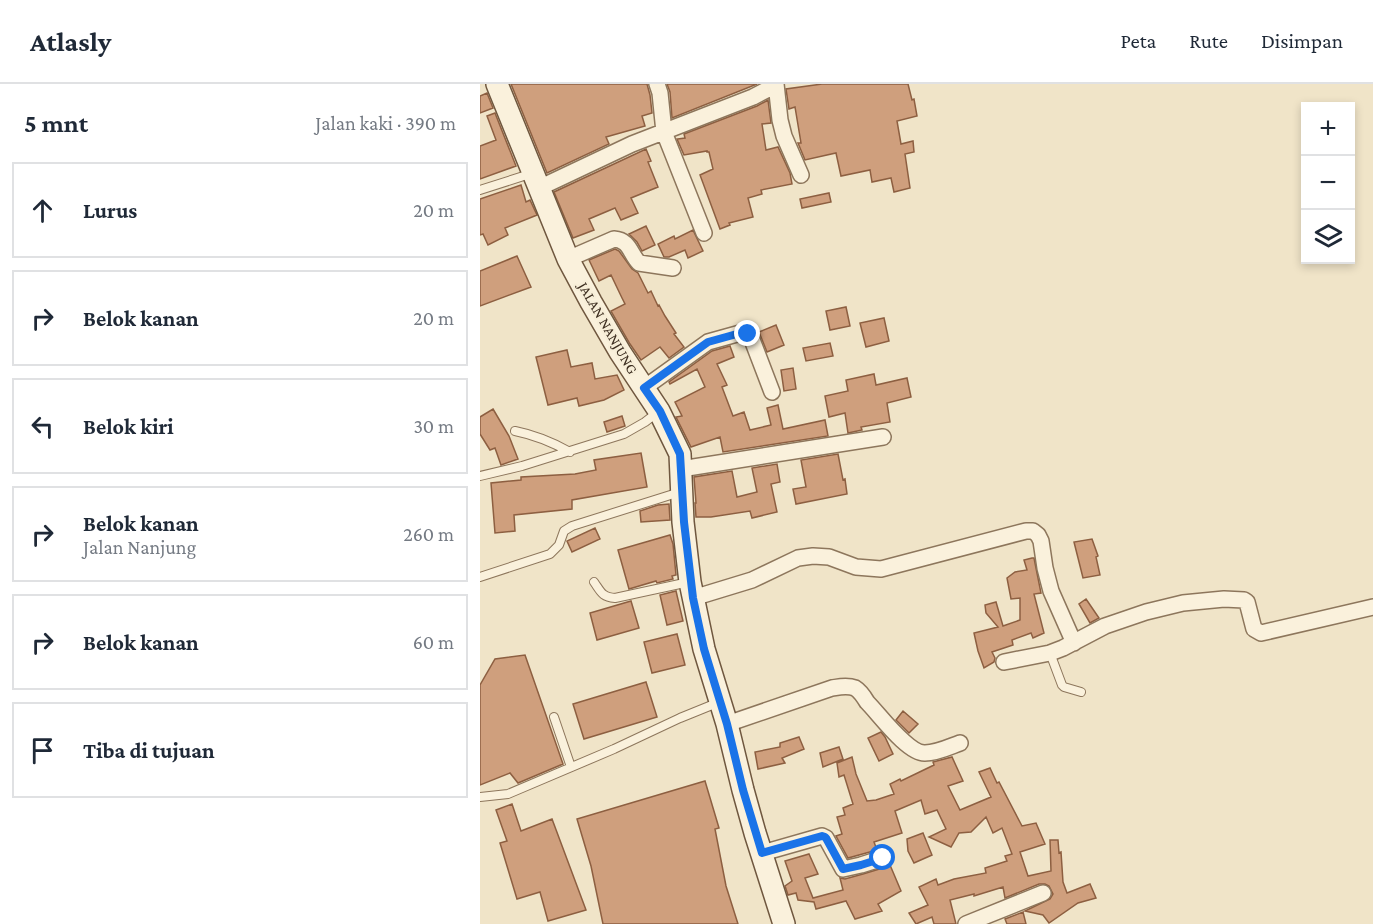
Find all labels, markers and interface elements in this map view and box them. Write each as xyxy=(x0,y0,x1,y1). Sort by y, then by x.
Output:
text: Atlasly xyxy=(30,26,111,57)
text: Peta xyxy=(1120,29,1156,53)
text: Rute xyxy=(1189,29,1228,53)
text: Disimpan xyxy=(1261,29,1343,53)
map controls xyxy=(1301,102,1355,264)
button: + xyxy=(1301,102,1355,156)
text: 5 mnt xyxy=(24,109,88,138)
text: Jalan kaki · 390 m xyxy=(315,112,456,134)
button: − xyxy=(1301,156,1355,210)
icon: ahead xyxy=(26,194,59,227)
text: Lurus xyxy=(83,198,137,223)
text: 20 m xyxy=(413,199,454,221)
button: layers xyxy=(1301,210,1355,264)
street label: JALAN NANJUNG xyxy=(573,278,641,377)
icon: right xyxy=(26,302,59,335)
text: Belok kanan xyxy=(83,306,199,331)
text: 20 m xyxy=(413,307,454,329)
route end xyxy=(734,320,760,346)
icon: left xyxy=(26,410,59,443)
text: Belok kiri xyxy=(83,414,174,439)
text: 30 m xyxy=(413,415,454,437)
text: Belok kanan xyxy=(83,511,199,536)
icon: right xyxy=(26,518,59,551)
text: 260 m xyxy=(403,523,454,545)
text: Jalan Nanjung xyxy=(83,536,196,558)
icon: right xyxy=(26,626,59,659)
text: Belok kanan xyxy=(83,630,199,655)
text: 60 m xyxy=(413,631,454,653)
icon: arrive xyxy=(26,734,59,767)
text: Tiba di tujuan xyxy=(83,738,215,763)
route start xyxy=(869,844,895,870)

